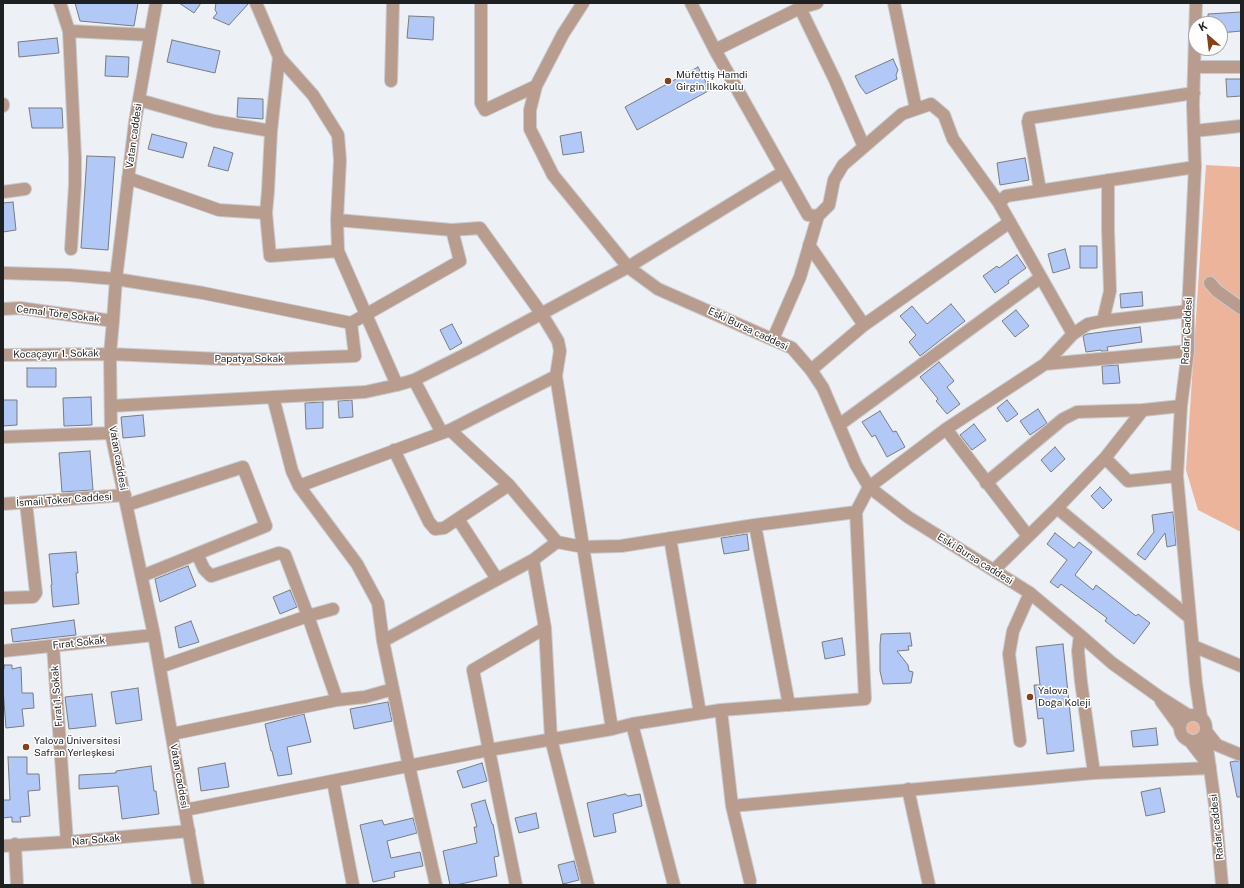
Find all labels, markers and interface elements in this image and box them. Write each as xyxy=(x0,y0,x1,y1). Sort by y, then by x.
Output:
north arrow xyxy=(1188,16,1228,56)
text: K xyxy=(1197,19,1209,33)
place label: Müfettiş Hamdi Girgin İlkokulu xyxy=(676,69,748,92)
marker: Müfettiş Hamdi Girgin İlkokulu xyxy=(663,76,673,86)
street label: Vatan caddesi xyxy=(124,103,144,169)
street label: Radar Caddesi xyxy=(1179,297,1195,365)
street label: Cemal Töre Sokak xyxy=(16,303,100,325)
street label: Eski Bursa caddesi xyxy=(706,305,790,353)
street label: Kocaçayır 1. Sokak xyxy=(13,347,99,361)
street label: Papatya Sokak xyxy=(214,353,284,365)
street label: Vatan caddesi xyxy=(106,425,130,491)
street label: İsmail Toker Caddesi xyxy=(16,491,112,509)
street label: Eski Bursa caddesi xyxy=(935,531,1015,587)
street label: Fırat Sokak xyxy=(52,634,106,652)
street label: Fırat 1. Sokak xyxy=(49,665,65,727)
place label: Yalova Doğa Koleji xyxy=(1038,685,1090,708)
marker: Yalova Doğa Koleji xyxy=(1025,692,1035,702)
place label: Yalova Üniversitesi Safran Yerleşkesi xyxy=(34,735,120,758)
marker: Yalova Üniversitesi Safran Yerleşkesi xyxy=(21,742,31,752)
street label: Vatan caddesi xyxy=(167,743,191,809)
street label: Radar caddesi xyxy=(1208,794,1226,860)
street label: Nar Sokak xyxy=(71,832,121,848)

